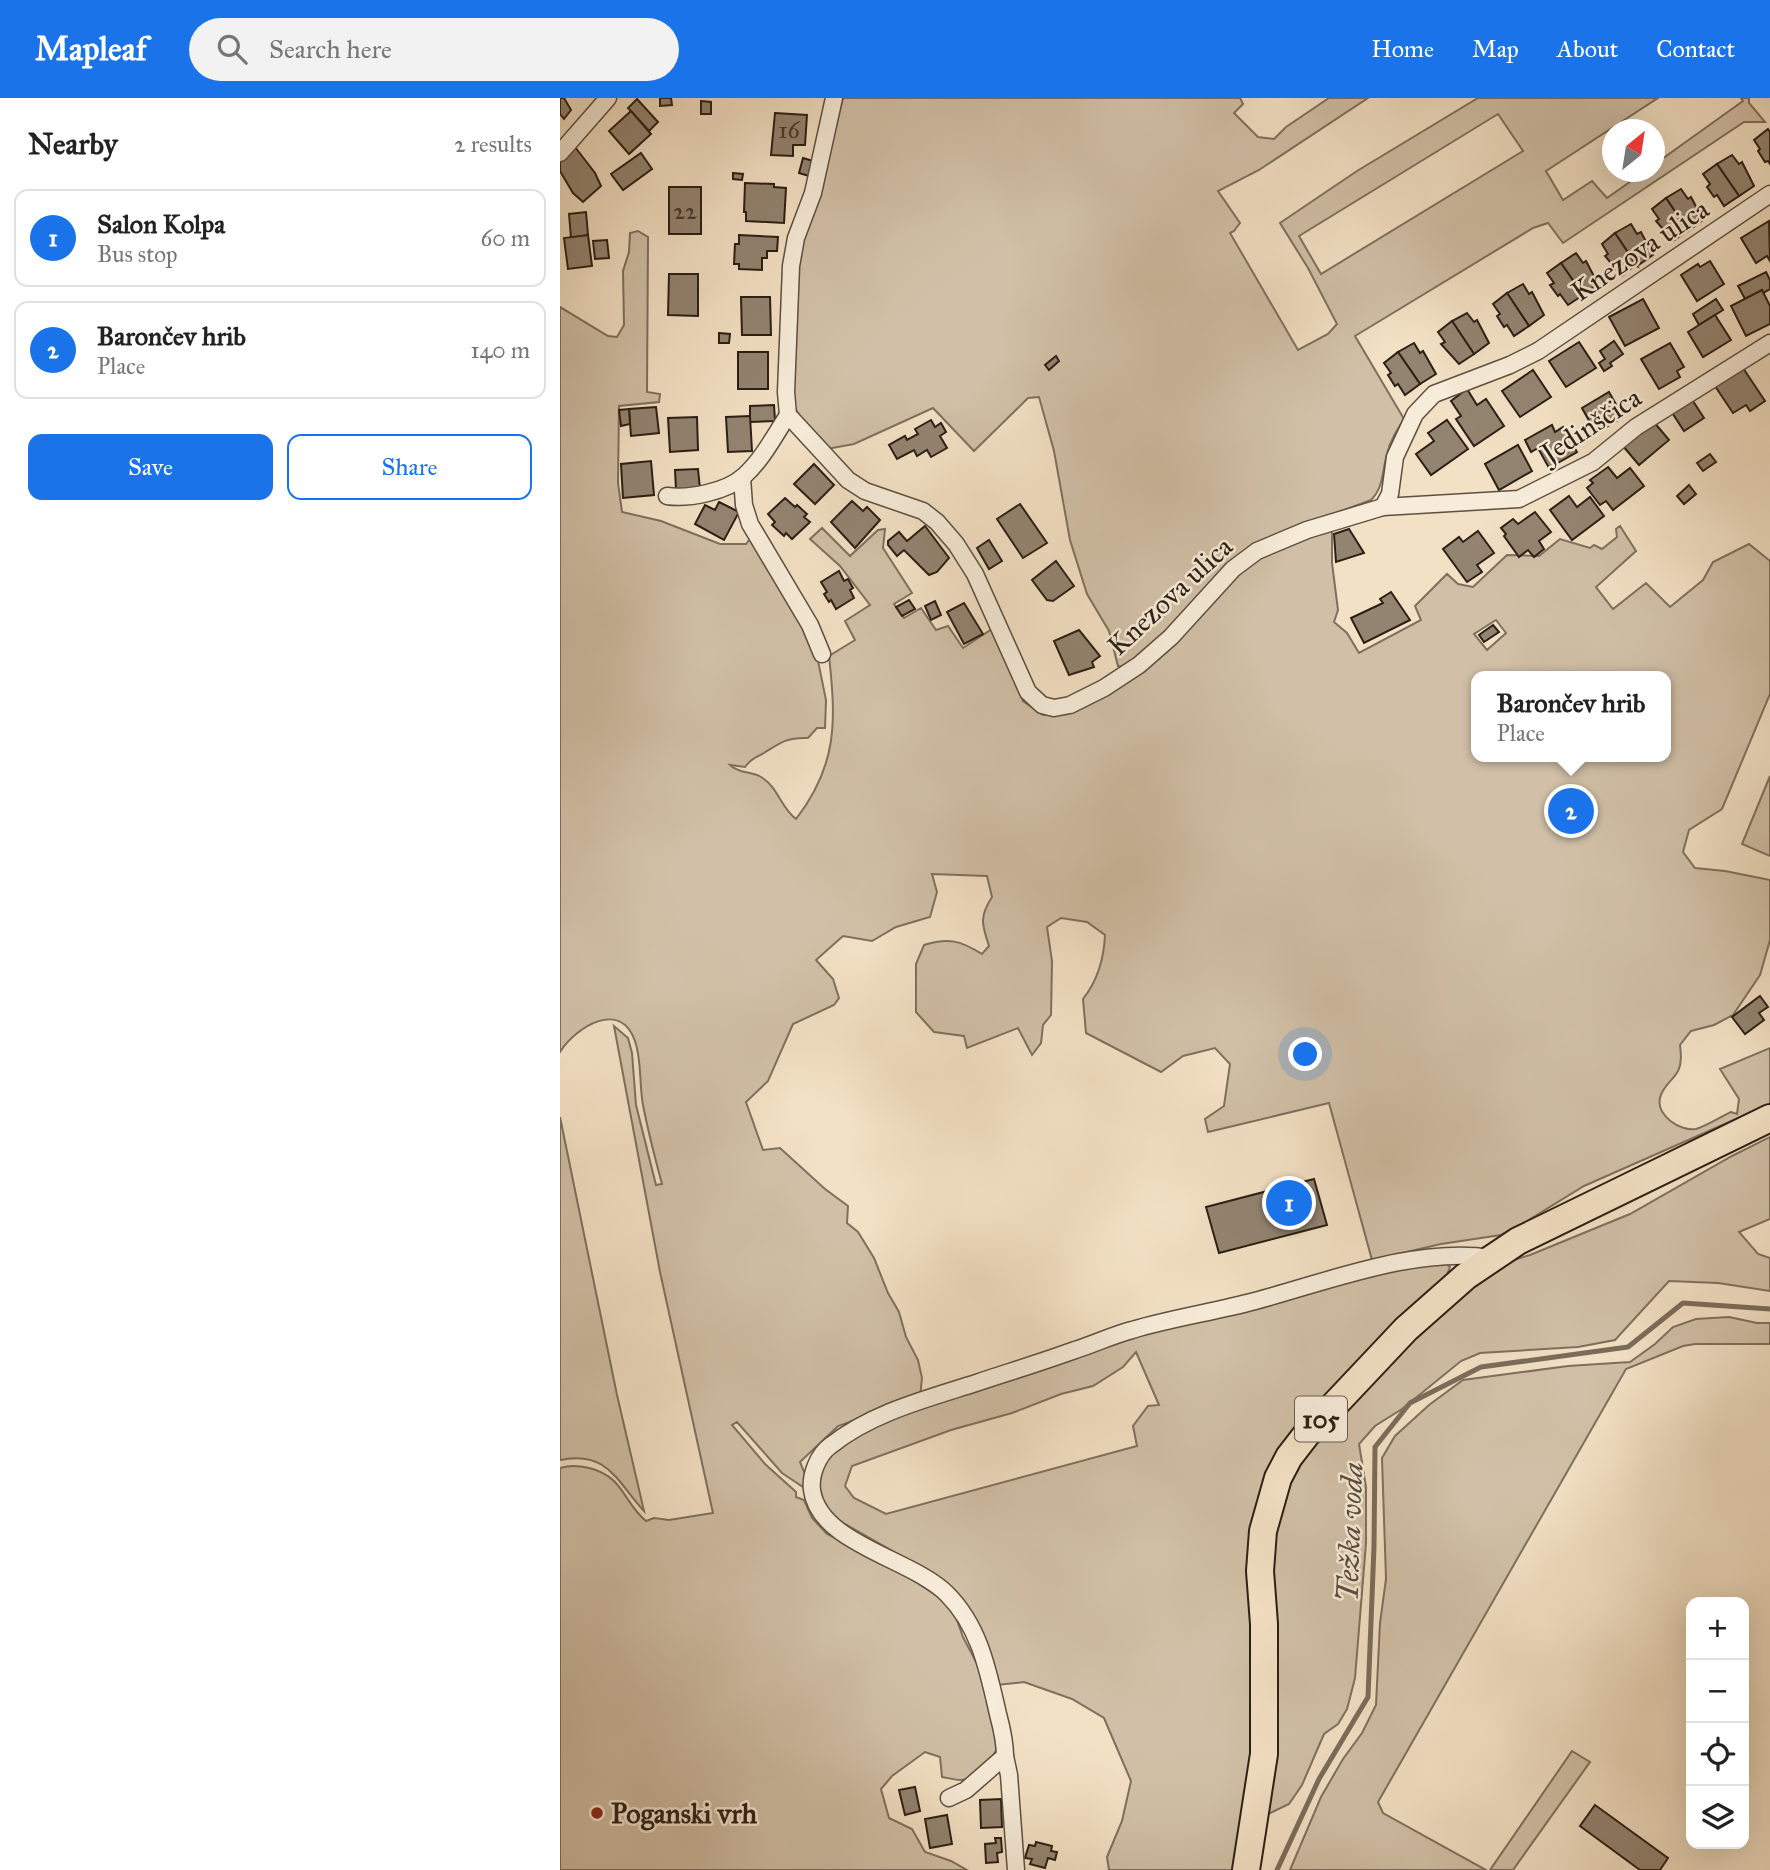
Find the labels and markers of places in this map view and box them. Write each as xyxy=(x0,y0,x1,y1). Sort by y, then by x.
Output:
pin: 2 xyxy=(1548,785,1594,837)
pin: 1 xyxy=(1266,1177,1312,1229)
place label: Poganski vrh xyxy=(611,1796,757,1831)
marker: Poganski vrh xyxy=(589,1805,605,1821)

